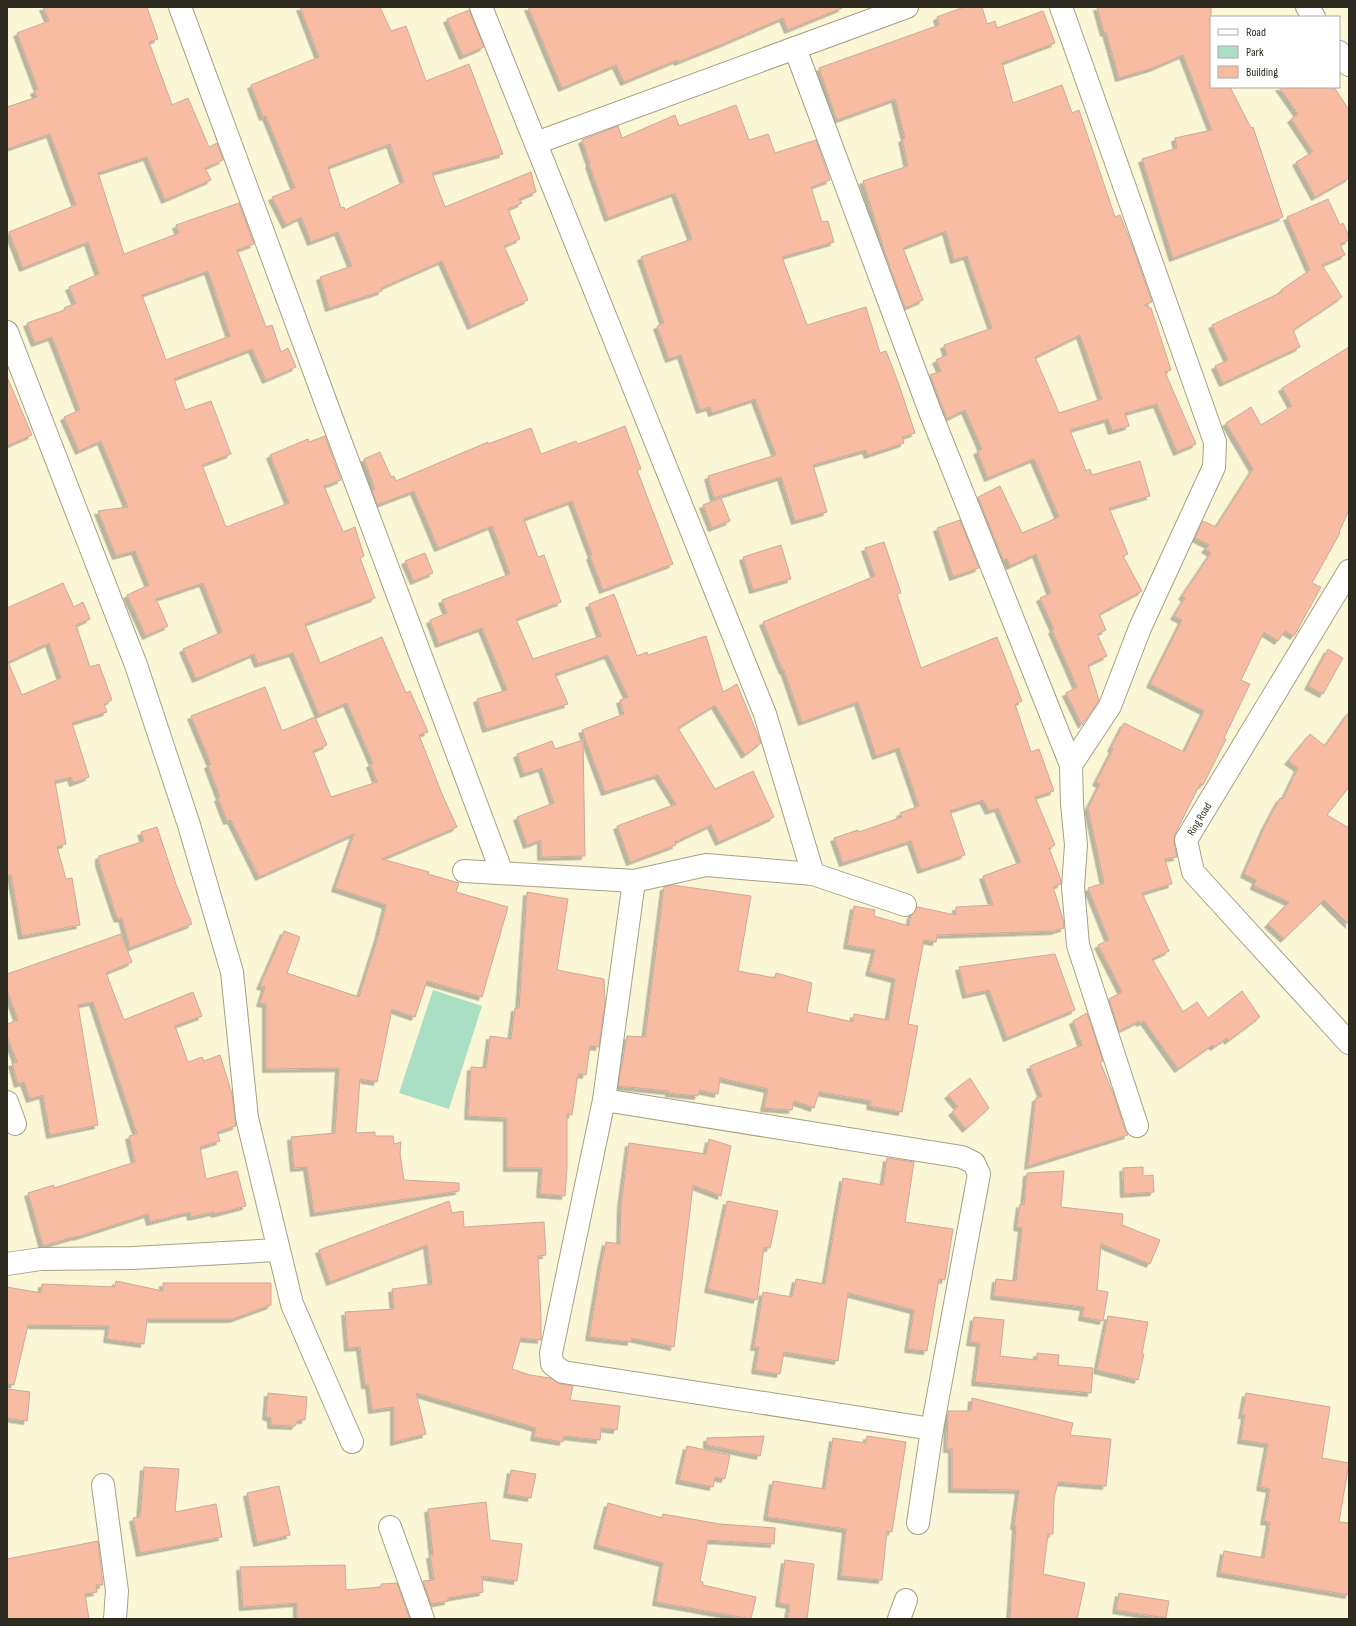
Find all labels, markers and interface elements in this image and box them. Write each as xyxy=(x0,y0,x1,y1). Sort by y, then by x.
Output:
legend xyxy=(1210,16,1340,88)
text: Road xyxy=(1246,25,1266,40)
text: Park xyxy=(1246,45,1264,60)
text: Building xyxy=(1246,65,1278,80)
street label: Ring Road xyxy=(1185,800,1215,838)

